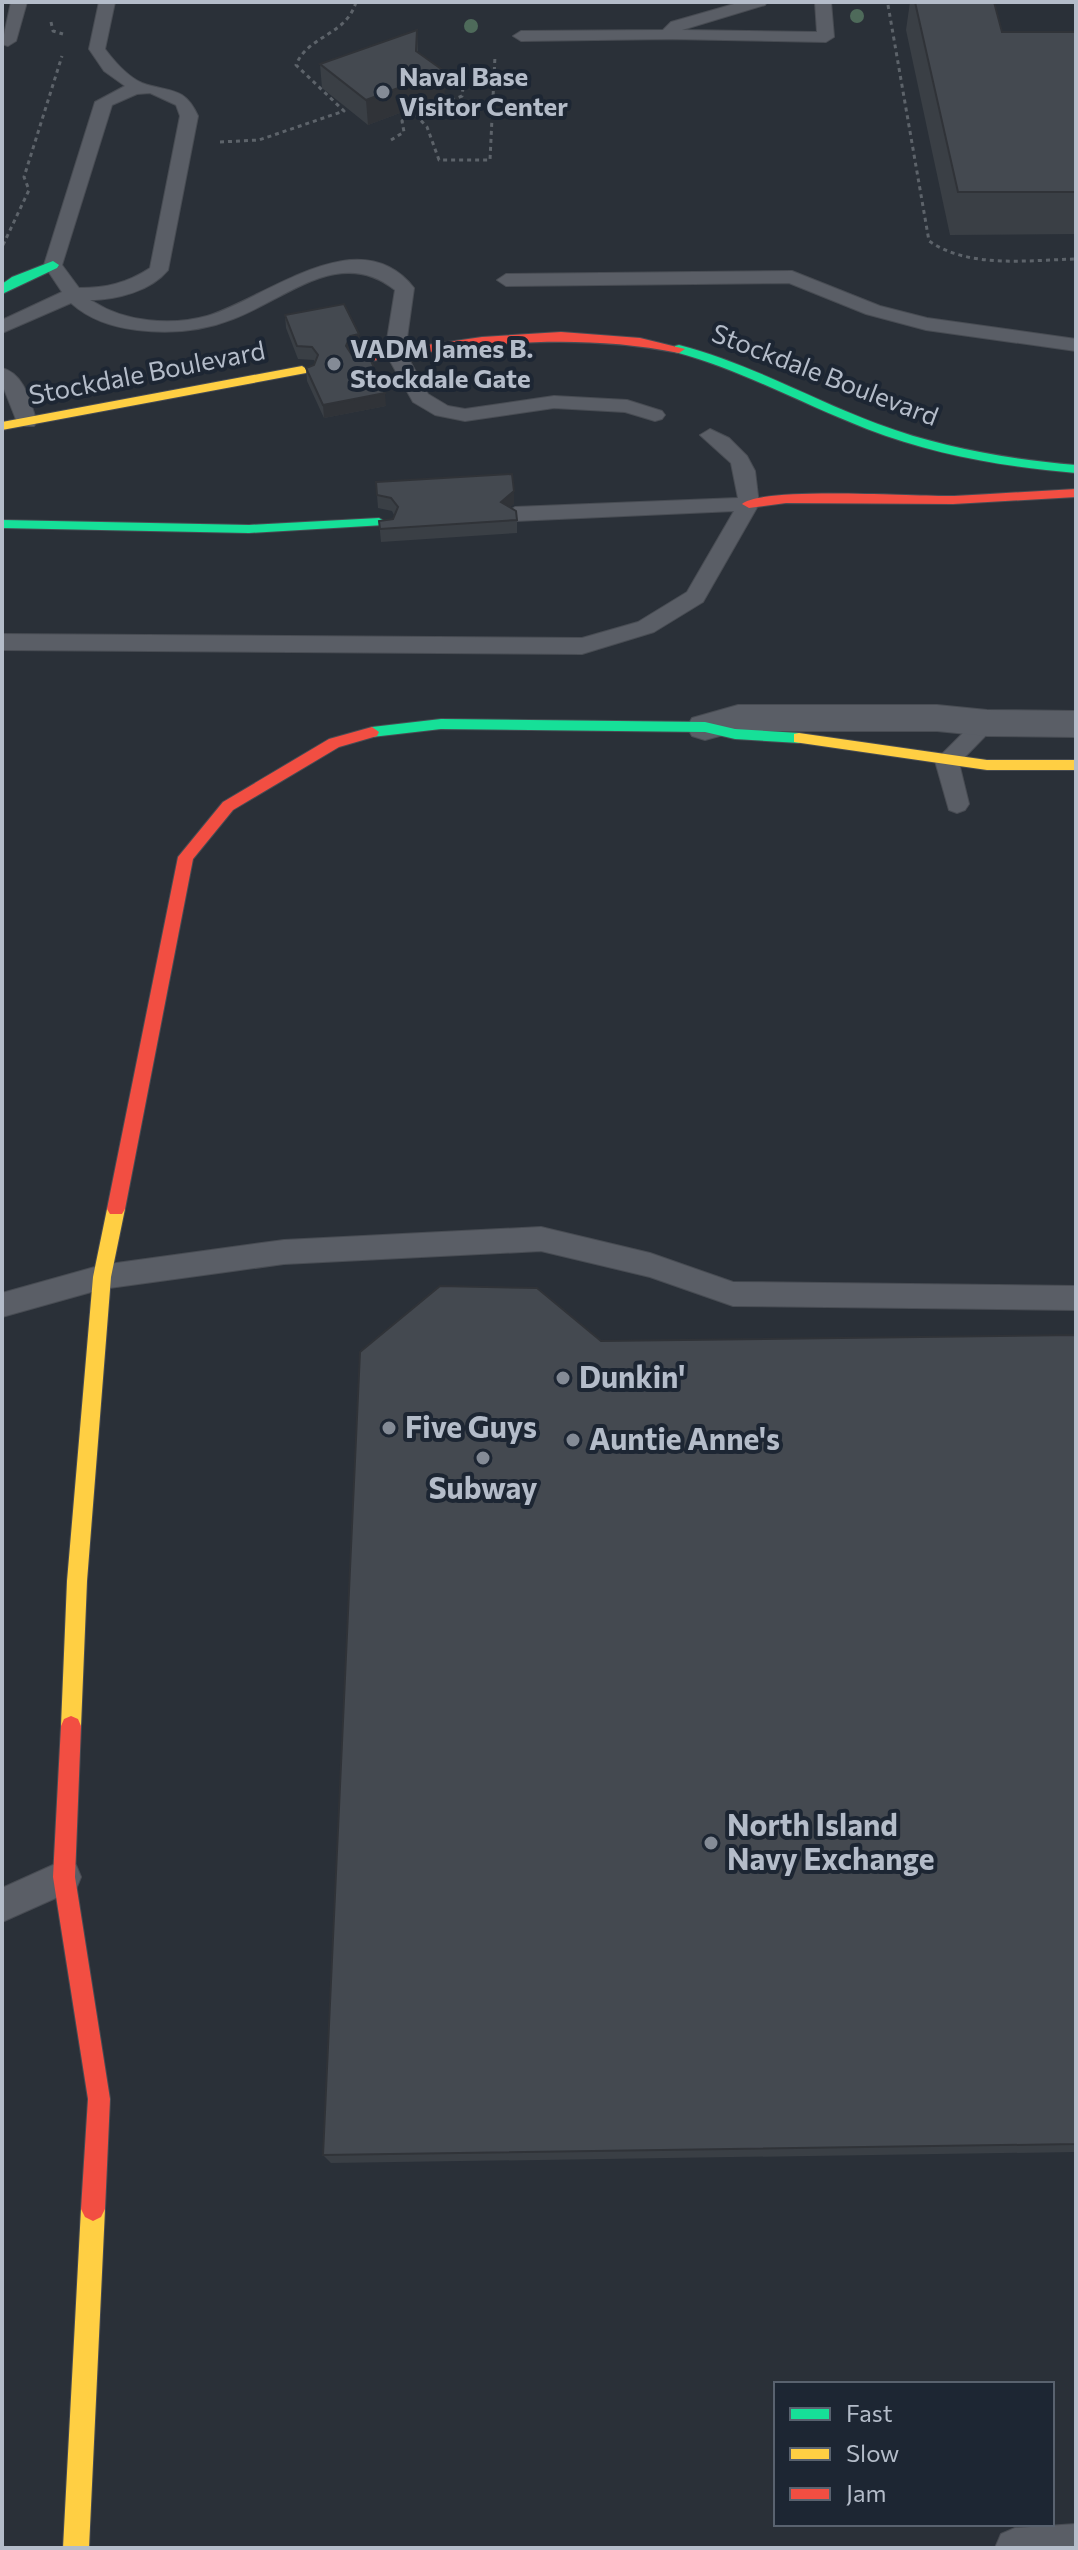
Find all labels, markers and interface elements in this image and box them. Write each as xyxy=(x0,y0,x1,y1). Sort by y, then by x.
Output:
place label: Naval Base Visitor Center xyxy=(399,60,568,121)
marker: Naval Base Visitor Center xyxy=(374,83,392,101)
street label: Stockdale Boulevard xyxy=(708,316,943,431)
place label: VADM James B. Stockdale Gate xyxy=(350,332,533,393)
street label: Stockdale Boulevard xyxy=(26,333,267,410)
marker: VADM James B. Stockdale Gate xyxy=(325,355,343,373)
place label: Dunkin' xyxy=(579,1357,685,1394)
marker: Dunkin' xyxy=(554,1369,572,1387)
place label: Five Guys xyxy=(405,1407,537,1444)
marker: Five Guys xyxy=(380,1419,398,1437)
place label: Auntie Anne's xyxy=(589,1419,780,1456)
marker: Auntie Anne's xyxy=(564,1431,582,1449)
marker: Subway xyxy=(474,1449,492,1467)
place label: Subway xyxy=(429,1468,538,1505)
place label: North Island Navy Exchange xyxy=(727,1805,935,1876)
marker: North Island Navy Exchange xyxy=(702,1834,720,1852)
legend xyxy=(774,2382,1054,2526)
text: Fast xyxy=(846,2398,893,2427)
text: Slow xyxy=(846,2438,899,2467)
text: Jam xyxy=(846,2478,886,2507)

